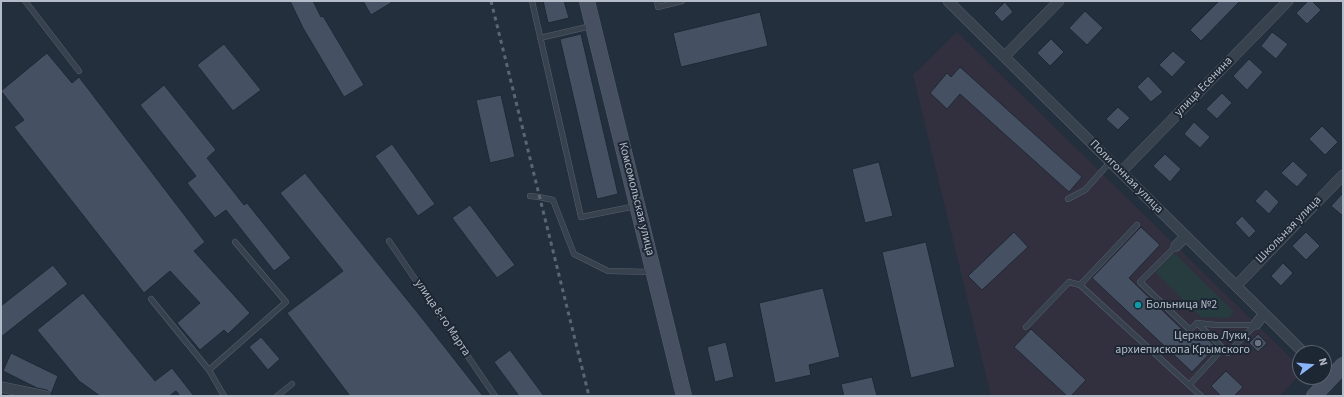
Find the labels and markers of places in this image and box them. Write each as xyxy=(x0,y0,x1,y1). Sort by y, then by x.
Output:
place label: Больница №2 xyxy=(1146,298,1217,312)
marker: Больница №2 xyxy=(1133,300,1143,310)
place label: Церковь Луки, архиепископа Крымского xyxy=(1115,329,1250,357)
marker: Церковь Луки, архиепископа Крымского xyxy=(1253,338,1263,348)

